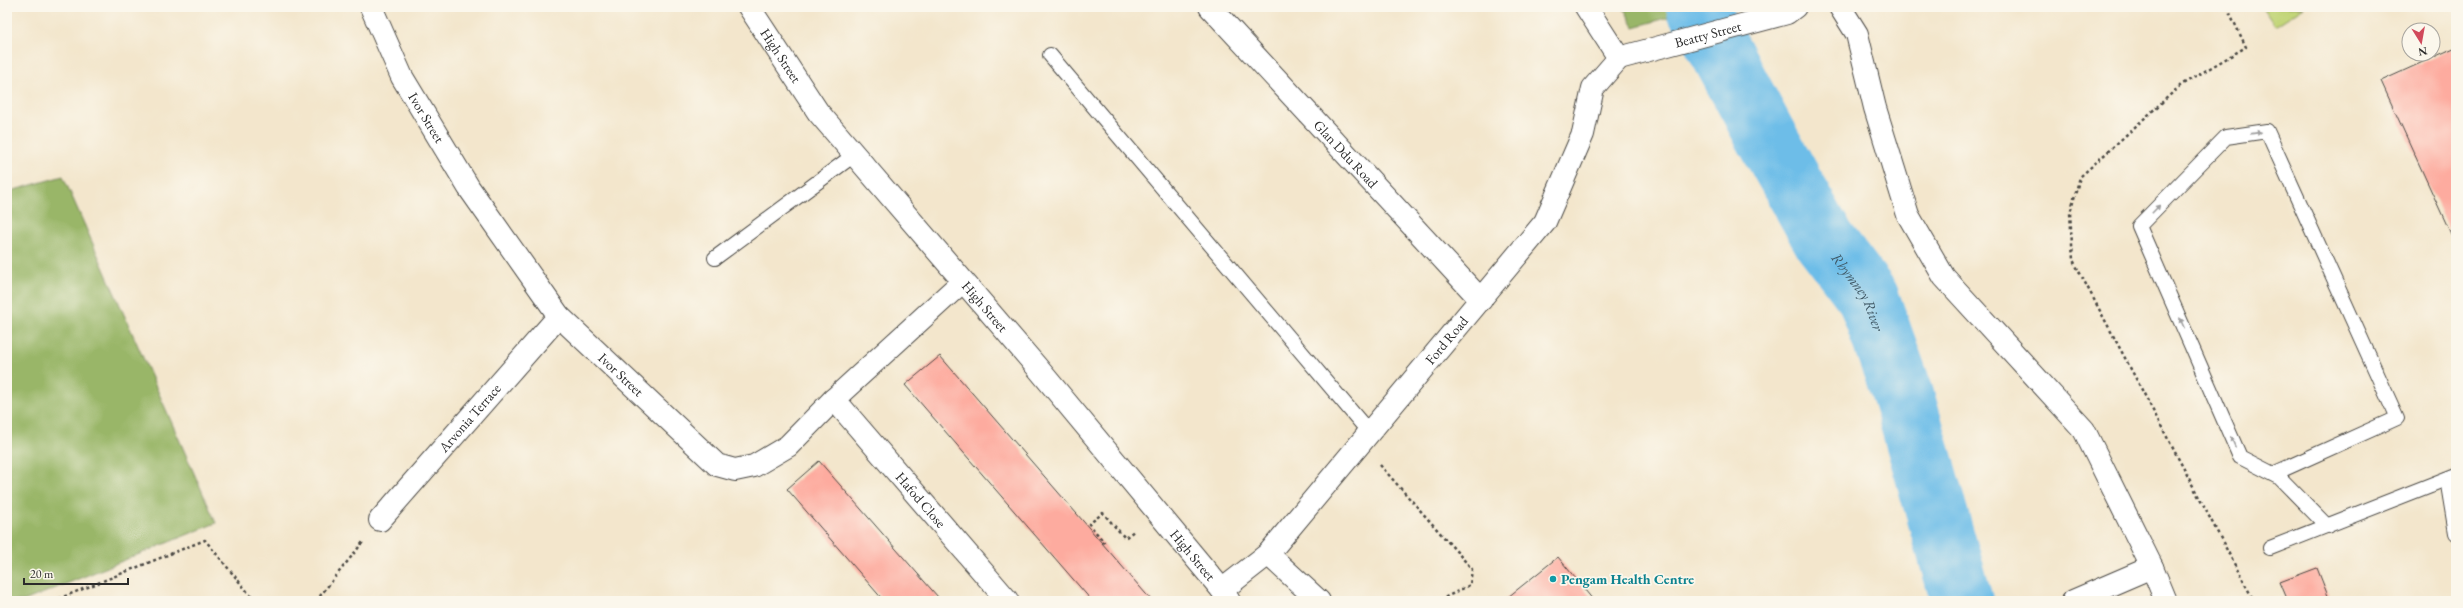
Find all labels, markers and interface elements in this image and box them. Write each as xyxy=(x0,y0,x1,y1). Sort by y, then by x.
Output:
street label: Beatty Street xyxy=(1673,17,1744,52)
north arrow xyxy=(2401,22,2441,62)
street label: High Street xyxy=(756,25,806,87)
text: N xyxy=(2417,44,2429,60)
street label: Ivor Street xyxy=(404,89,449,147)
street label: Glan Ddu Road xyxy=(1310,116,1382,192)
one-way arrow xyxy=(2250,130,2262,136)
one-way arrow xyxy=(2152,204,2161,214)
water label: Rhymney River xyxy=(1828,248,1889,335)
street label: High Street xyxy=(958,277,1012,336)
street label: Ford Road xyxy=(1421,312,1472,368)
one-way arrow xyxy=(2178,317,2185,329)
street label: Ivor Street xyxy=(595,349,648,401)
street label: Arvonia Terrace xyxy=(434,379,505,457)
one-way arrow xyxy=(2230,436,2236,448)
street label: Hafod Close xyxy=(892,468,950,532)
street label: High Street xyxy=(1166,525,1220,585)
scale bar xyxy=(24,560,128,586)
text: 20 m xyxy=(30,566,54,582)
place label: Pengam Health Centre xyxy=(1561,570,1694,588)
marker: Pengam Health Centre xyxy=(1548,574,1558,584)

